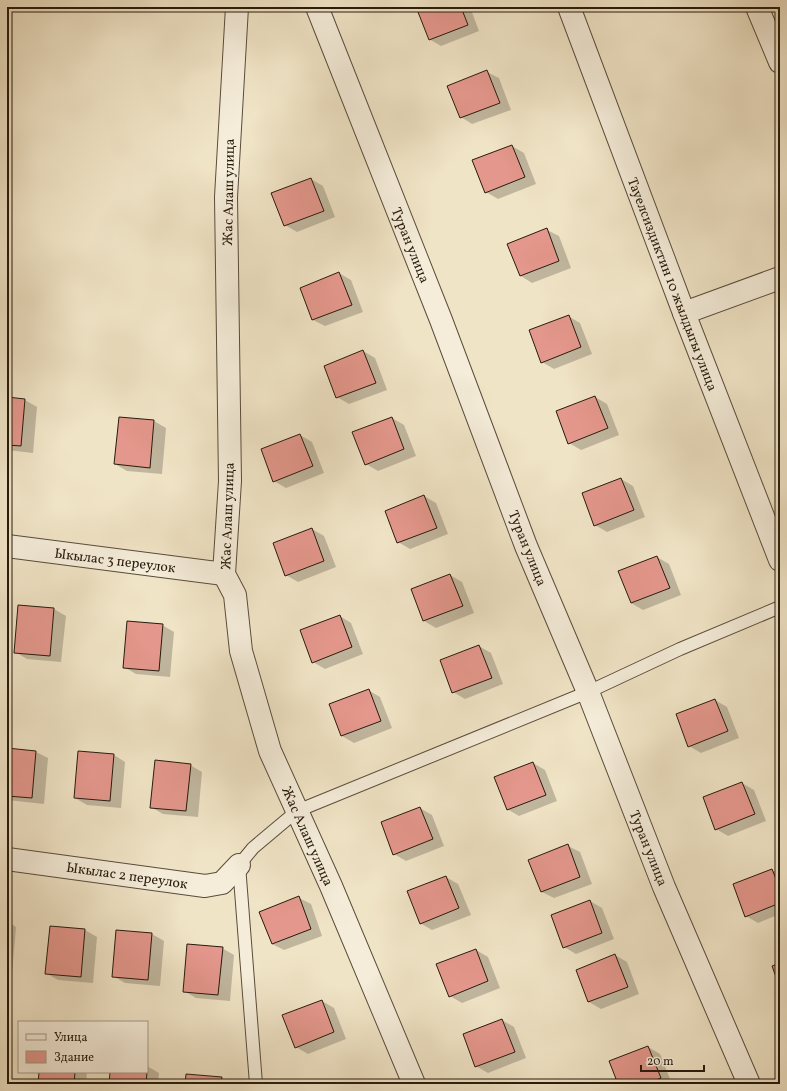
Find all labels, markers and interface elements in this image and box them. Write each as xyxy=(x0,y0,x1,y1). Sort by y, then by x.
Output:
street label: Жас Алаш улица xyxy=(219,138,240,246)
street label: Тауелсиздиктин 10 жылдыгы улица xyxy=(622,175,721,394)
street label: Туран улица xyxy=(386,205,433,286)
street label: Жас Алаш улица xyxy=(217,462,240,570)
street label: Туран улица xyxy=(503,508,550,589)
street label: Ыкылас 3 переулок xyxy=(53,545,177,578)
street label: Жас Алаш улица xyxy=(276,784,337,889)
street label: Туран улица xyxy=(624,808,671,889)
street label: Ыкылас 2 переулок xyxy=(65,859,189,894)
legend xyxy=(18,1021,148,1073)
text: Улица xyxy=(54,1030,87,1046)
scale bar xyxy=(641,1047,704,1073)
text: Здание xyxy=(54,1050,94,1066)
text: 20 m xyxy=(647,1054,674,1070)

